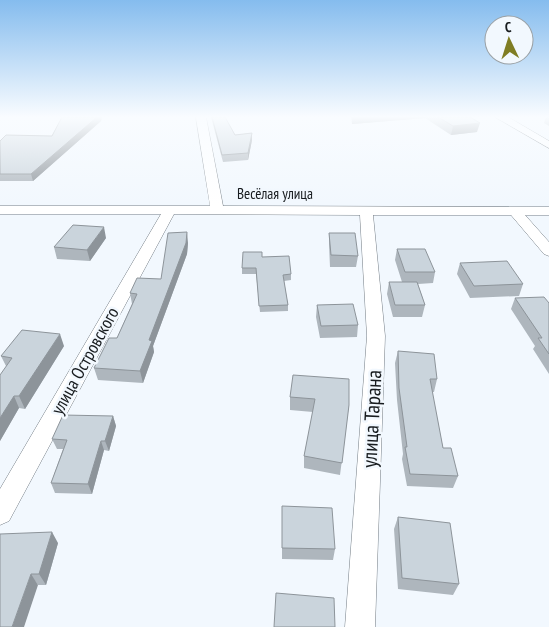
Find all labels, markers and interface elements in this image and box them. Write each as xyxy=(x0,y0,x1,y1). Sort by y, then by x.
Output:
north arrow xyxy=(484,15,534,65)
text: С xyxy=(504,18,513,36)
street label: Весёлая улица xyxy=(237,184,313,203)
street label: улица Островского xyxy=(46,303,124,419)
street label: улица Тарана xyxy=(355,369,388,469)

